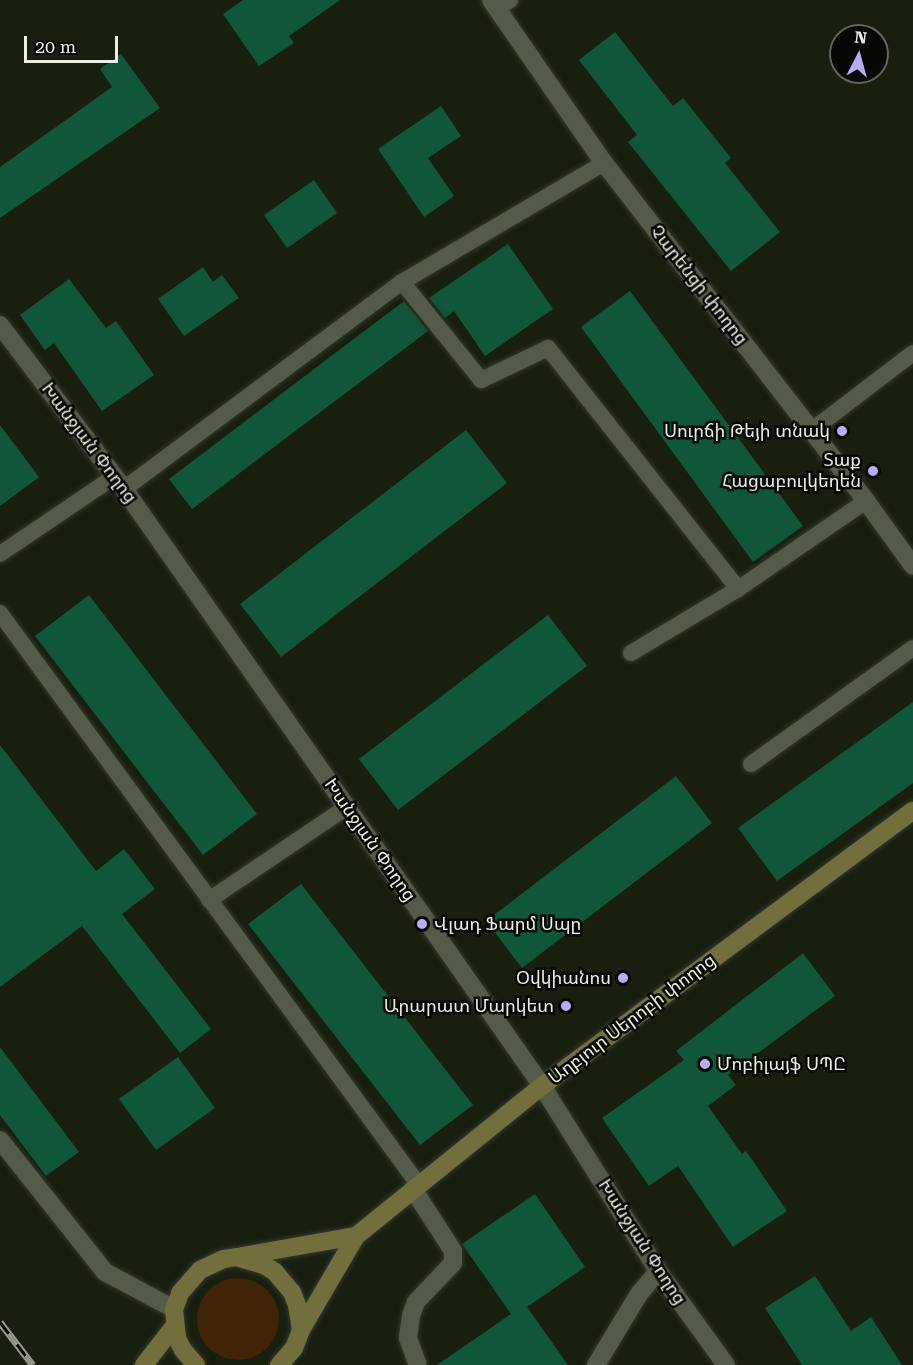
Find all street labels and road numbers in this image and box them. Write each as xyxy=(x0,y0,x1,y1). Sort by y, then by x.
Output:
street label: Չարենցի փողոց xyxy=(646,221,752,349)
street label: Խանջյան Փողոց xyxy=(37,379,141,507)
street label: Խանջյան Փողոց xyxy=(320,774,420,906)
street label: Աղբյուր Սերոբի փողոց xyxy=(544,949,720,1089)
street label: Խանջյան Փողոց xyxy=(593,1175,691,1309)

